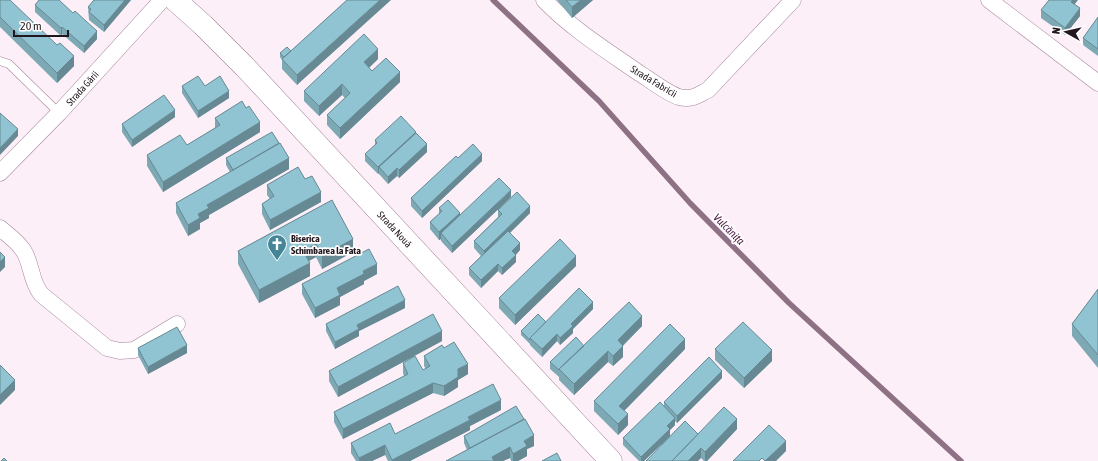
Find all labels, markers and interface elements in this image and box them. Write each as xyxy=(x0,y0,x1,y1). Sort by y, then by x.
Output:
scale bar xyxy=(14,12,68,38)
north arrow xyxy=(1046,12,1086,52)
text: 20 m xyxy=(20,19,42,33)
text: N xyxy=(1050,27,1062,35)
street label: Strada Fabricii xyxy=(629,63,679,100)
street label: Strada Gării xyxy=(64,69,101,108)
street label: Strada Nouă xyxy=(375,209,414,250)
water label: Vulcănița xyxy=(711,211,747,247)
church icon: Biserica Schimbarea la Fata xyxy=(266,233,288,261)
place label: Biserica Schimbarea la Fata xyxy=(291,233,361,256)

